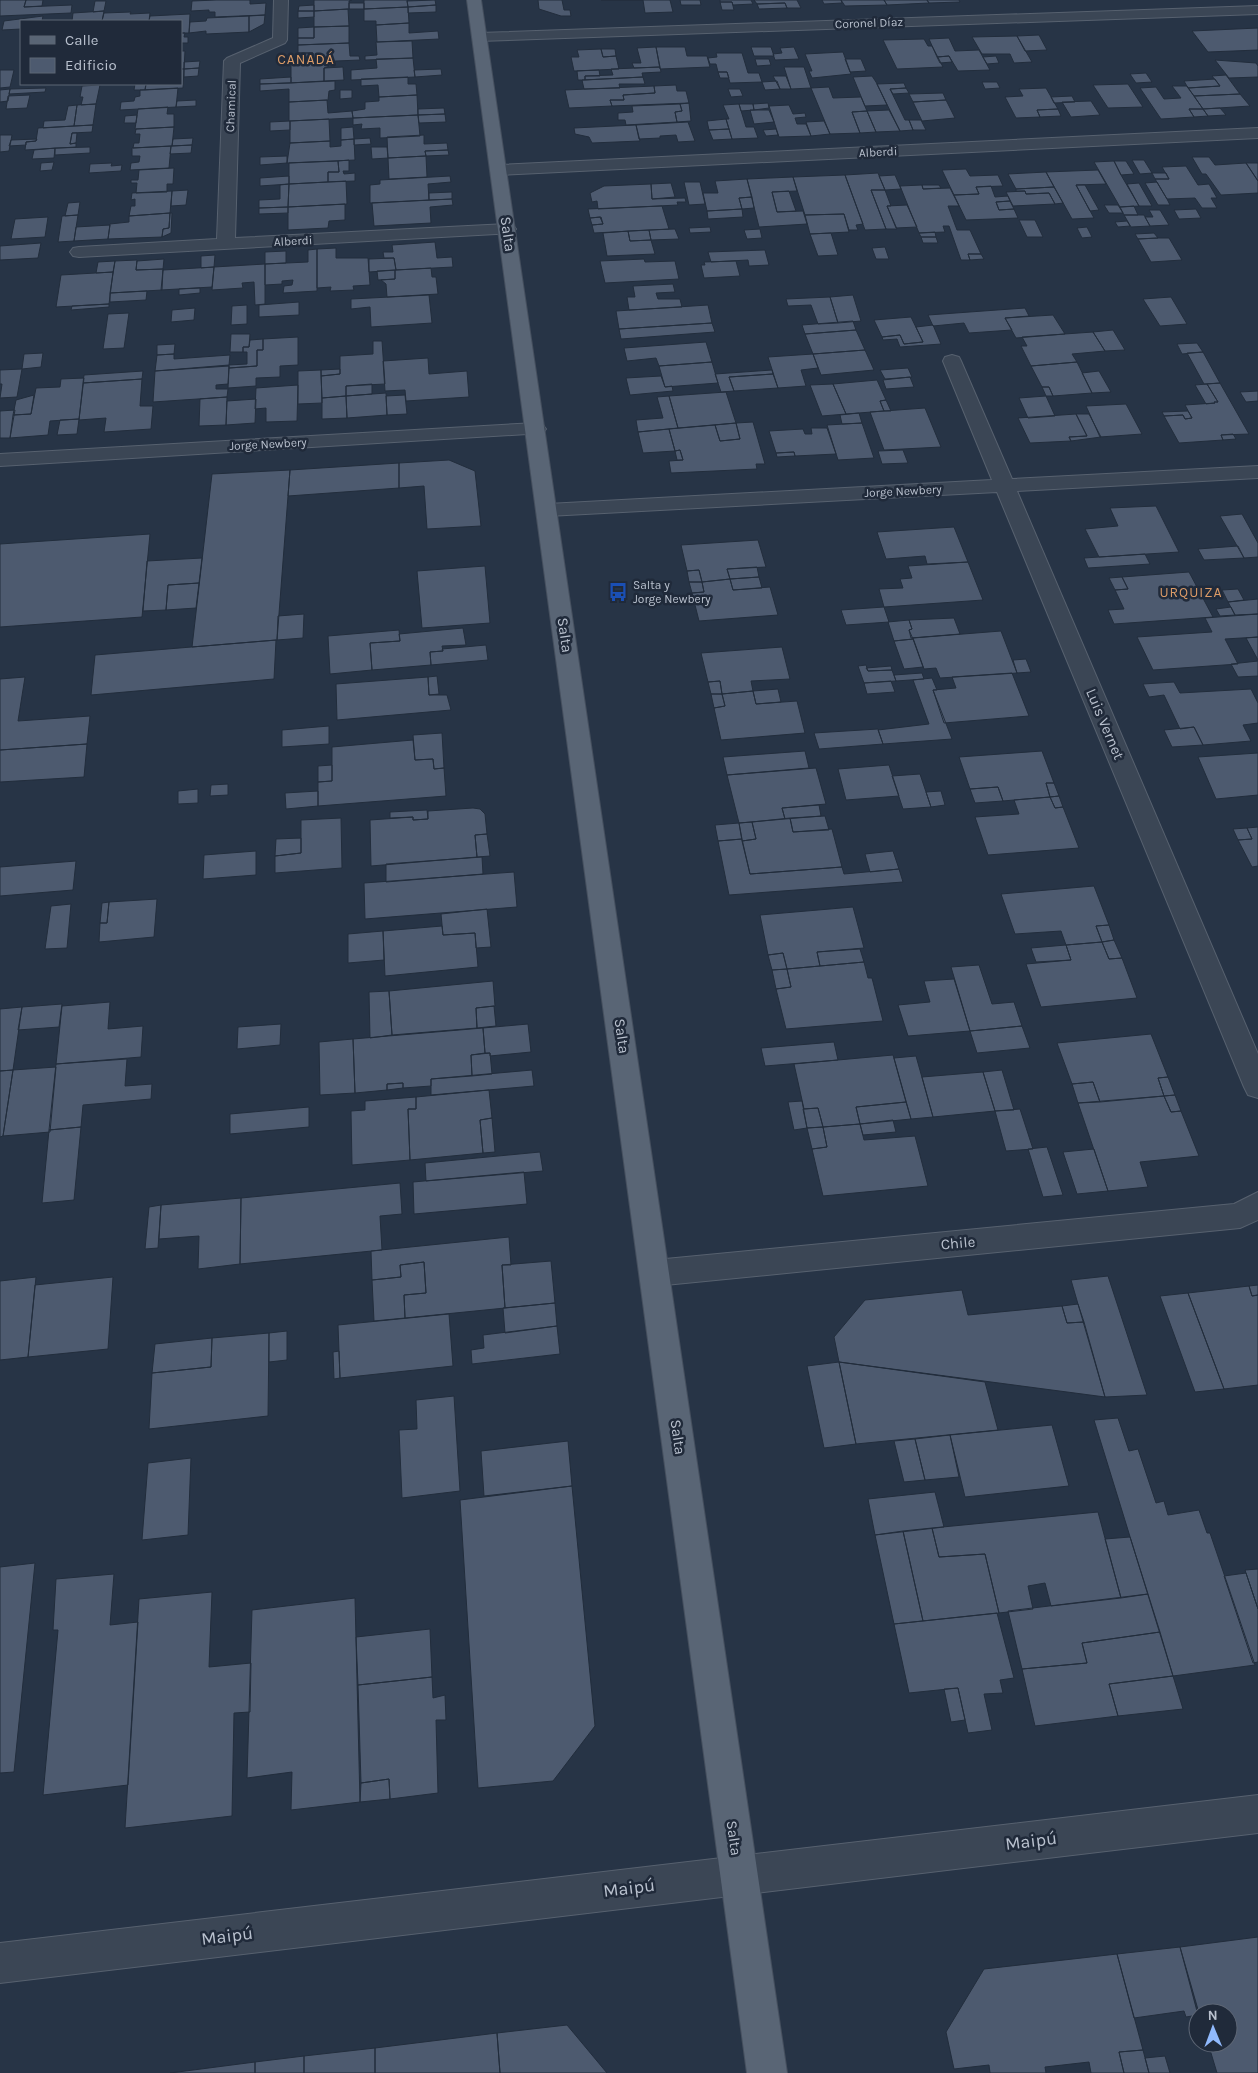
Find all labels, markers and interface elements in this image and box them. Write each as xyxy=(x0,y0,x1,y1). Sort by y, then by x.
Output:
street label: Coronel Díaz xyxy=(835,15,904,31)
legend xyxy=(20,20,182,85)
text: Calle xyxy=(65,31,99,49)
district label: CANADÁ xyxy=(277,50,335,68)
text: Edificio xyxy=(65,56,117,74)
street label: Chamical xyxy=(223,80,239,132)
street label: Alberdi xyxy=(858,144,898,160)
street label: Salta xyxy=(497,215,519,253)
street label: Alberdi xyxy=(273,233,313,249)
street label: Jorge Newbery xyxy=(229,435,308,453)
street label: Jorge Newbery xyxy=(864,482,943,500)
place label: Salta y Jorge Newbery xyxy=(633,578,711,606)
bus stop icon: Salta y Jorge Newbery xyxy=(607,581,629,603)
district label: URQUIZA xyxy=(1159,584,1223,601)
street label: Salta xyxy=(554,616,576,654)
street label: Luis Vernet xyxy=(1082,686,1128,763)
street label: Salta xyxy=(611,1017,633,1055)
street label: Chile xyxy=(940,1233,976,1253)
street label: Salta xyxy=(667,1418,689,1456)
street label: Salta xyxy=(723,1819,745,1857)
street label: Maipú xyxy=(1004,1827,1058,1855)
street label: Maipú xyxy=(602,1874,656,1902)
street label: Maipú xyxy=(200,1922,254,1950)
north arrow xyxy=(1188,2003,1238,2053)
text: N xyxy=(1208,2007,1218,2024)

